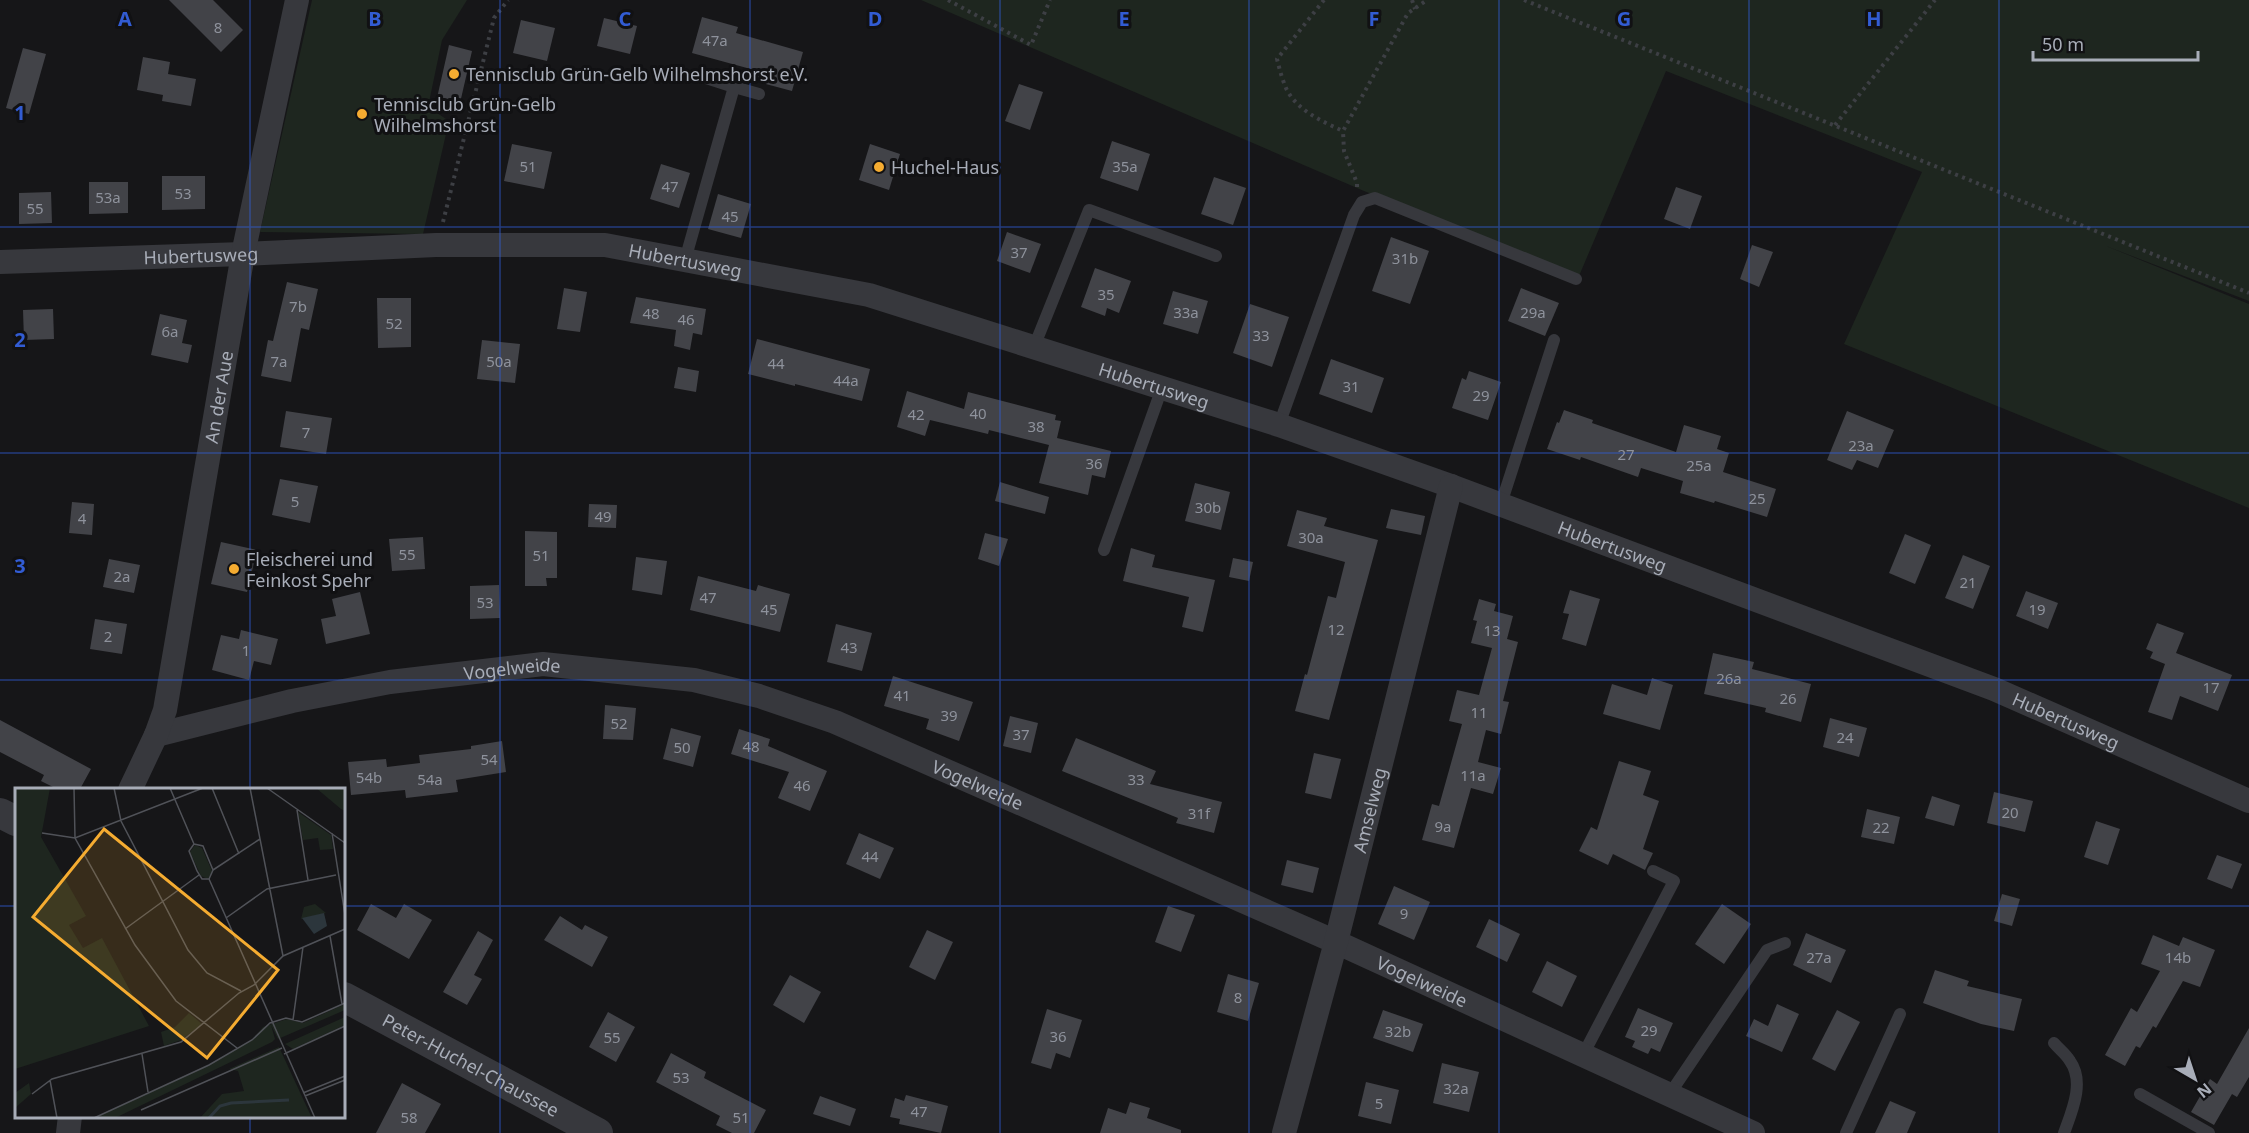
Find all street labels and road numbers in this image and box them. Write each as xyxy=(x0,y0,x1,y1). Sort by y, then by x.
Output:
street label: Hubertusweg xyxy=(627,238,744,283)
street label: Hubertusweg xyxy=(143,241,259,269)
street label: An der Aue xyxy=(199,349,238,445)
street label: Hubertusweg xyxy=(1096,357,1212,414)
street label: Hubertusweg xyxy=(1554,515,1670,578)
street label: Vogelweide xyxy=(462,652,562,685)
street label: Hubertusweg xyxy=(2009,687,2123,755)
street label: Vogelweide xyxy=(928,754,1027,815)
street label: Amselweg xyxy=(1347,765,1392,855)
street label: Vogelweide xyxy=(1373,950,1471,1013)
street label: Peter-Huchel-Chaussee xyxy=(378,1008,563,1122)

